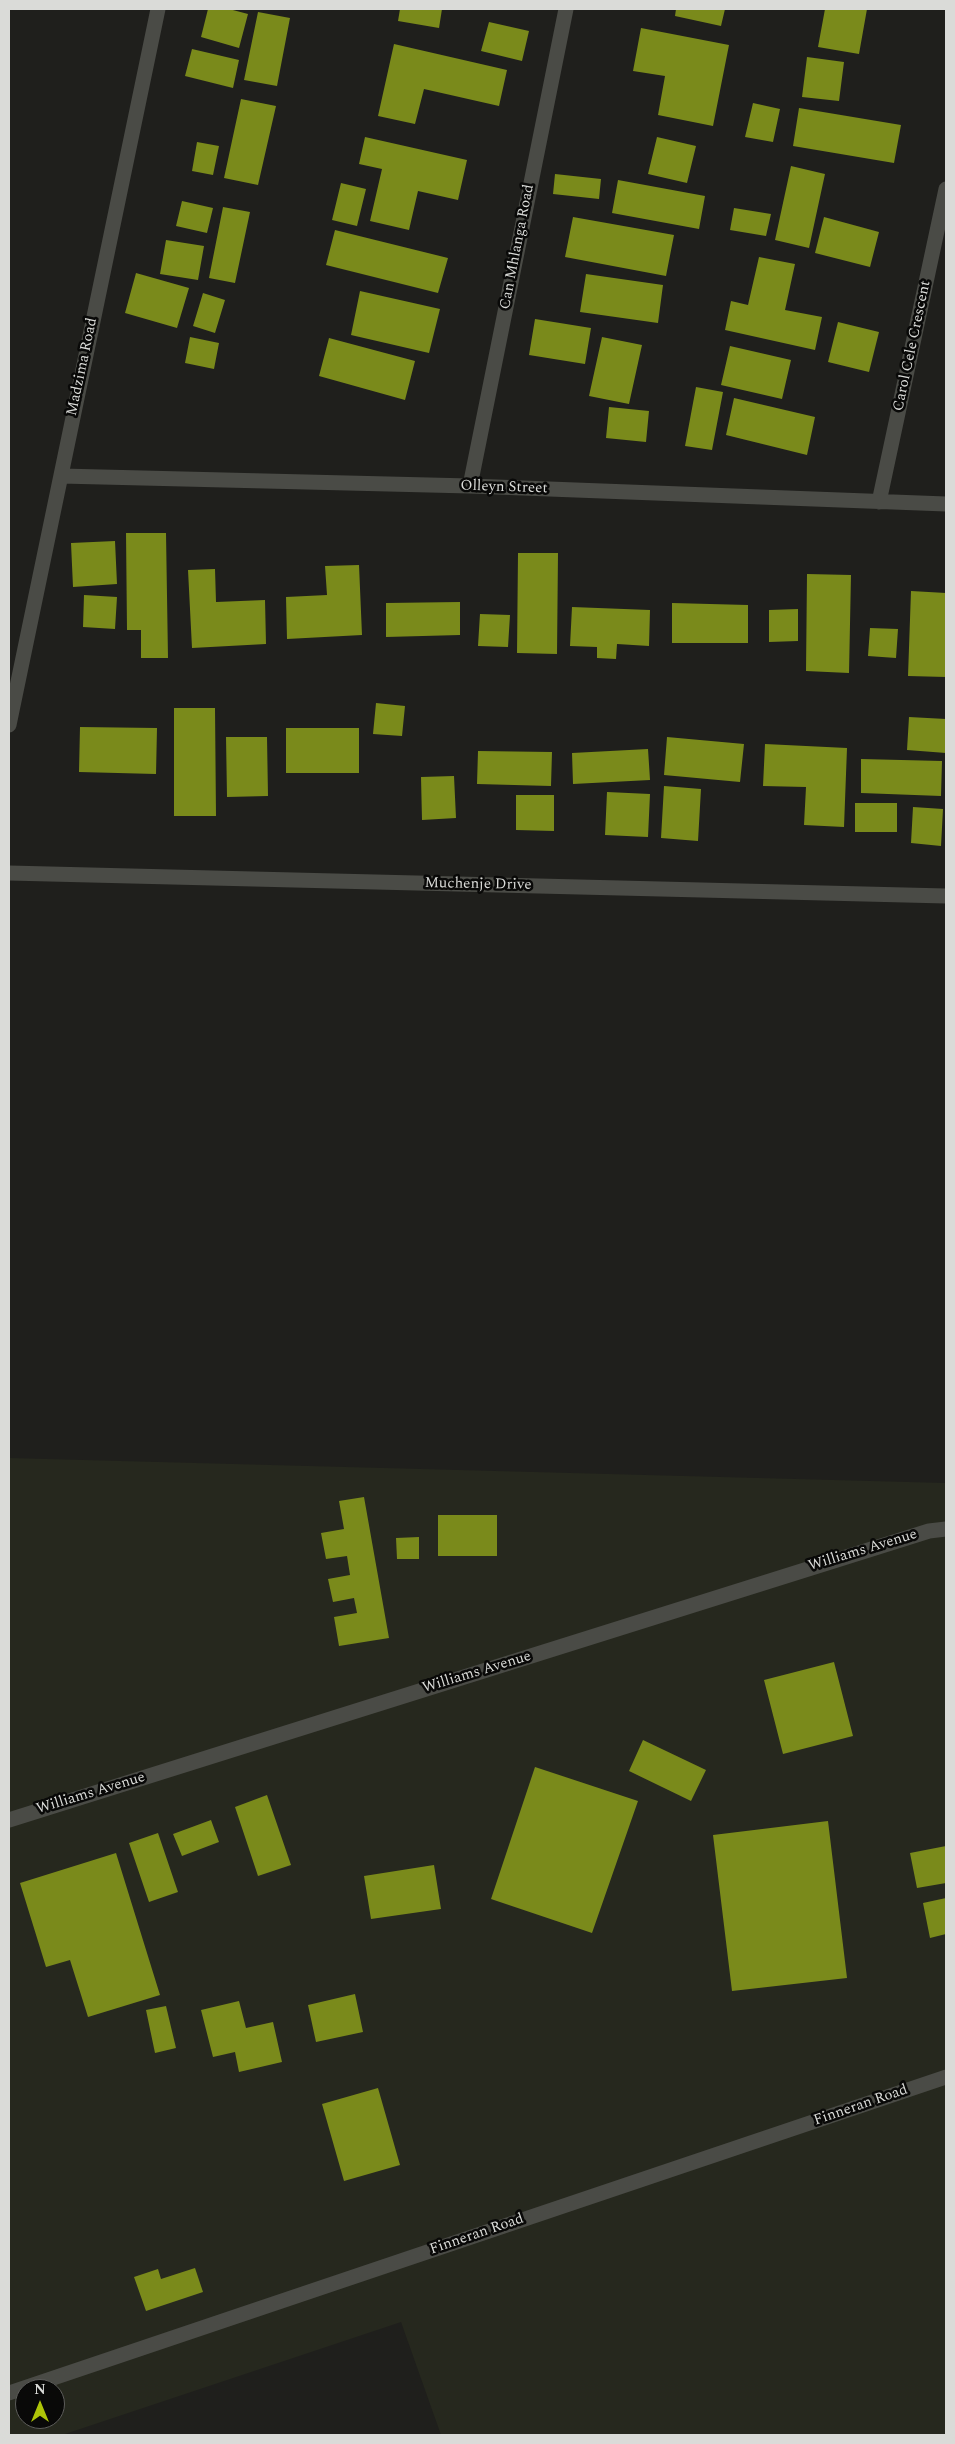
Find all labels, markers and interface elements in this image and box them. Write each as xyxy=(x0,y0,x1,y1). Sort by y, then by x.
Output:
street label: Can Mhlanga Road xyxy=(497,183,539,311)
street label: Carol Cele Crescent xyxy=(890,279,936,413)
street label: Madzima Road xyxy=(64,316,102,418)
street label: Olleyn Street xyxy=(460,477,548,499)
street label: Muchenje Drive xyxy=(424,875,532,895)
street label: Williams Avenue xyxy=(806,1526,920,1576)
street label: Williams Avenue xyxy=(420,1648,534,1698)
street label: Williams Avenue xyxy=(34,1769,148,1819)
street label: Finneran Road xyxy=(812,2082,910,2130)
street label: Finneran Road xyxy=(428,2211,526,2259)
north arrow xyxy=(15,2379,65,2429)
text: N xyxy=(34,2379,46,2400)

